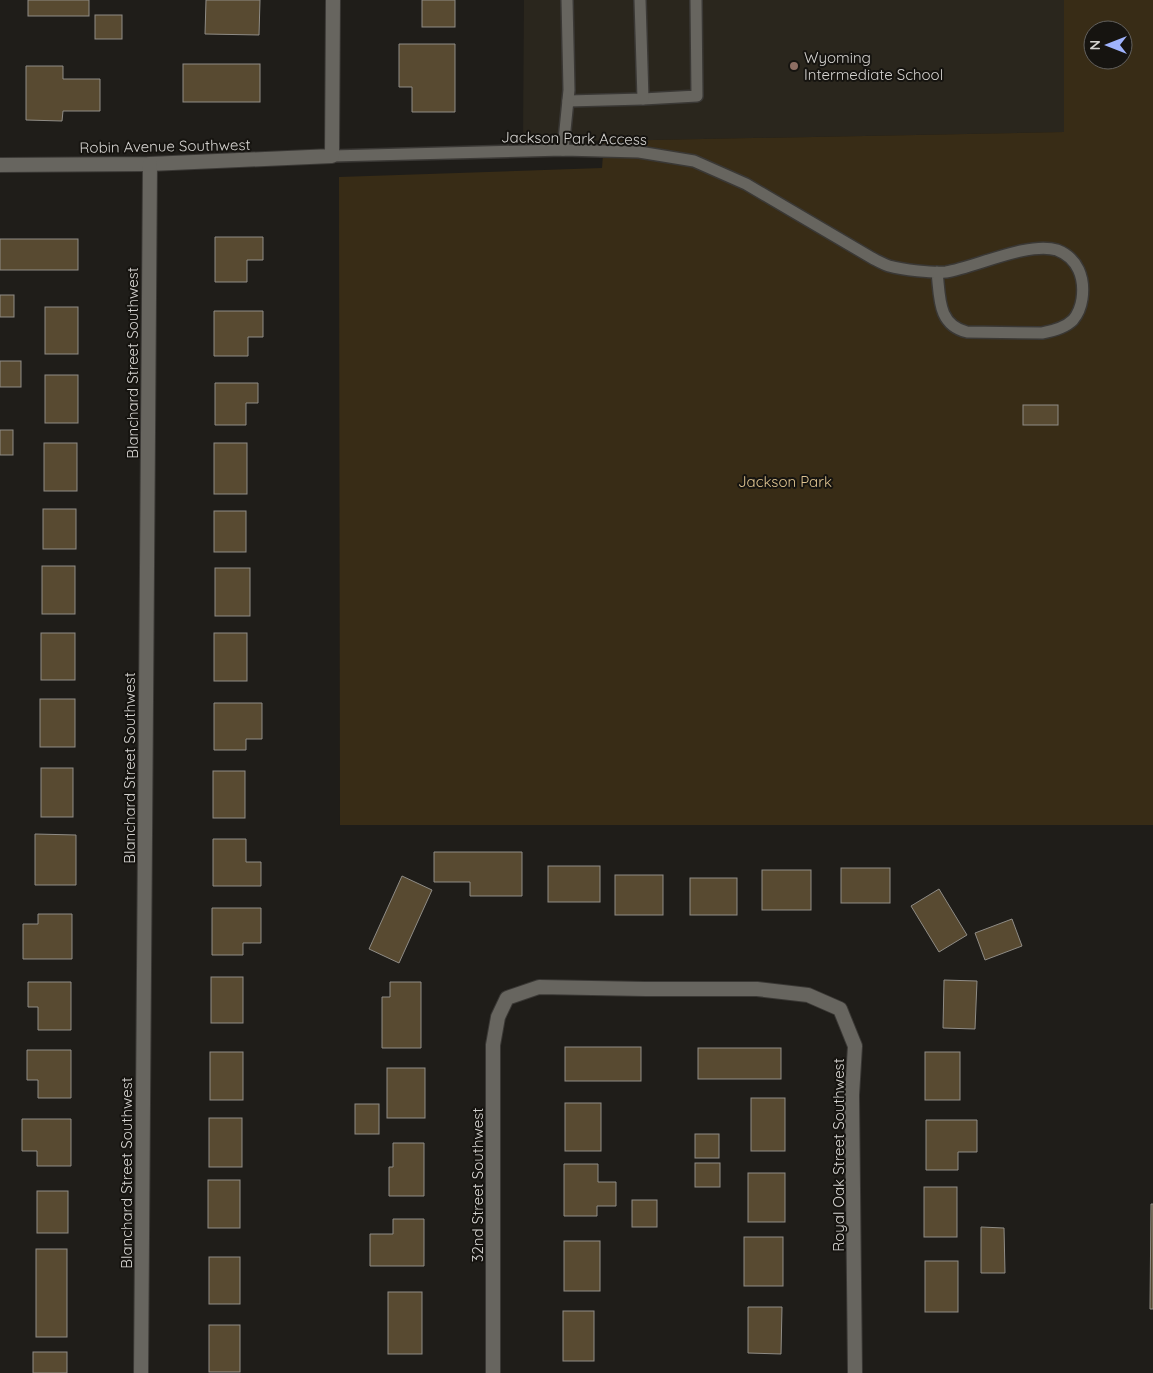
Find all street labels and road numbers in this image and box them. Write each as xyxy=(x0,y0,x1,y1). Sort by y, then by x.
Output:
street label: Jackson Park Access xyxy=(501,127,647,149)
street label: Robin Avenue Southwest xyxy=(79,135,251,157)
street label: Blanchard Street Southwest xyxy=(123,267,142,459)
street label: Blanchard Street Southwest xyxy=(120,672,139,864)
street label: Royal Oak Street Southwest xyxy=(829,1058,848,1252)
street label: Blanchard Street Southwest xyxy=(117,1077,136,1269)
street label: 32nd Street Southwest xyxy=(468,1108,487,1262)

